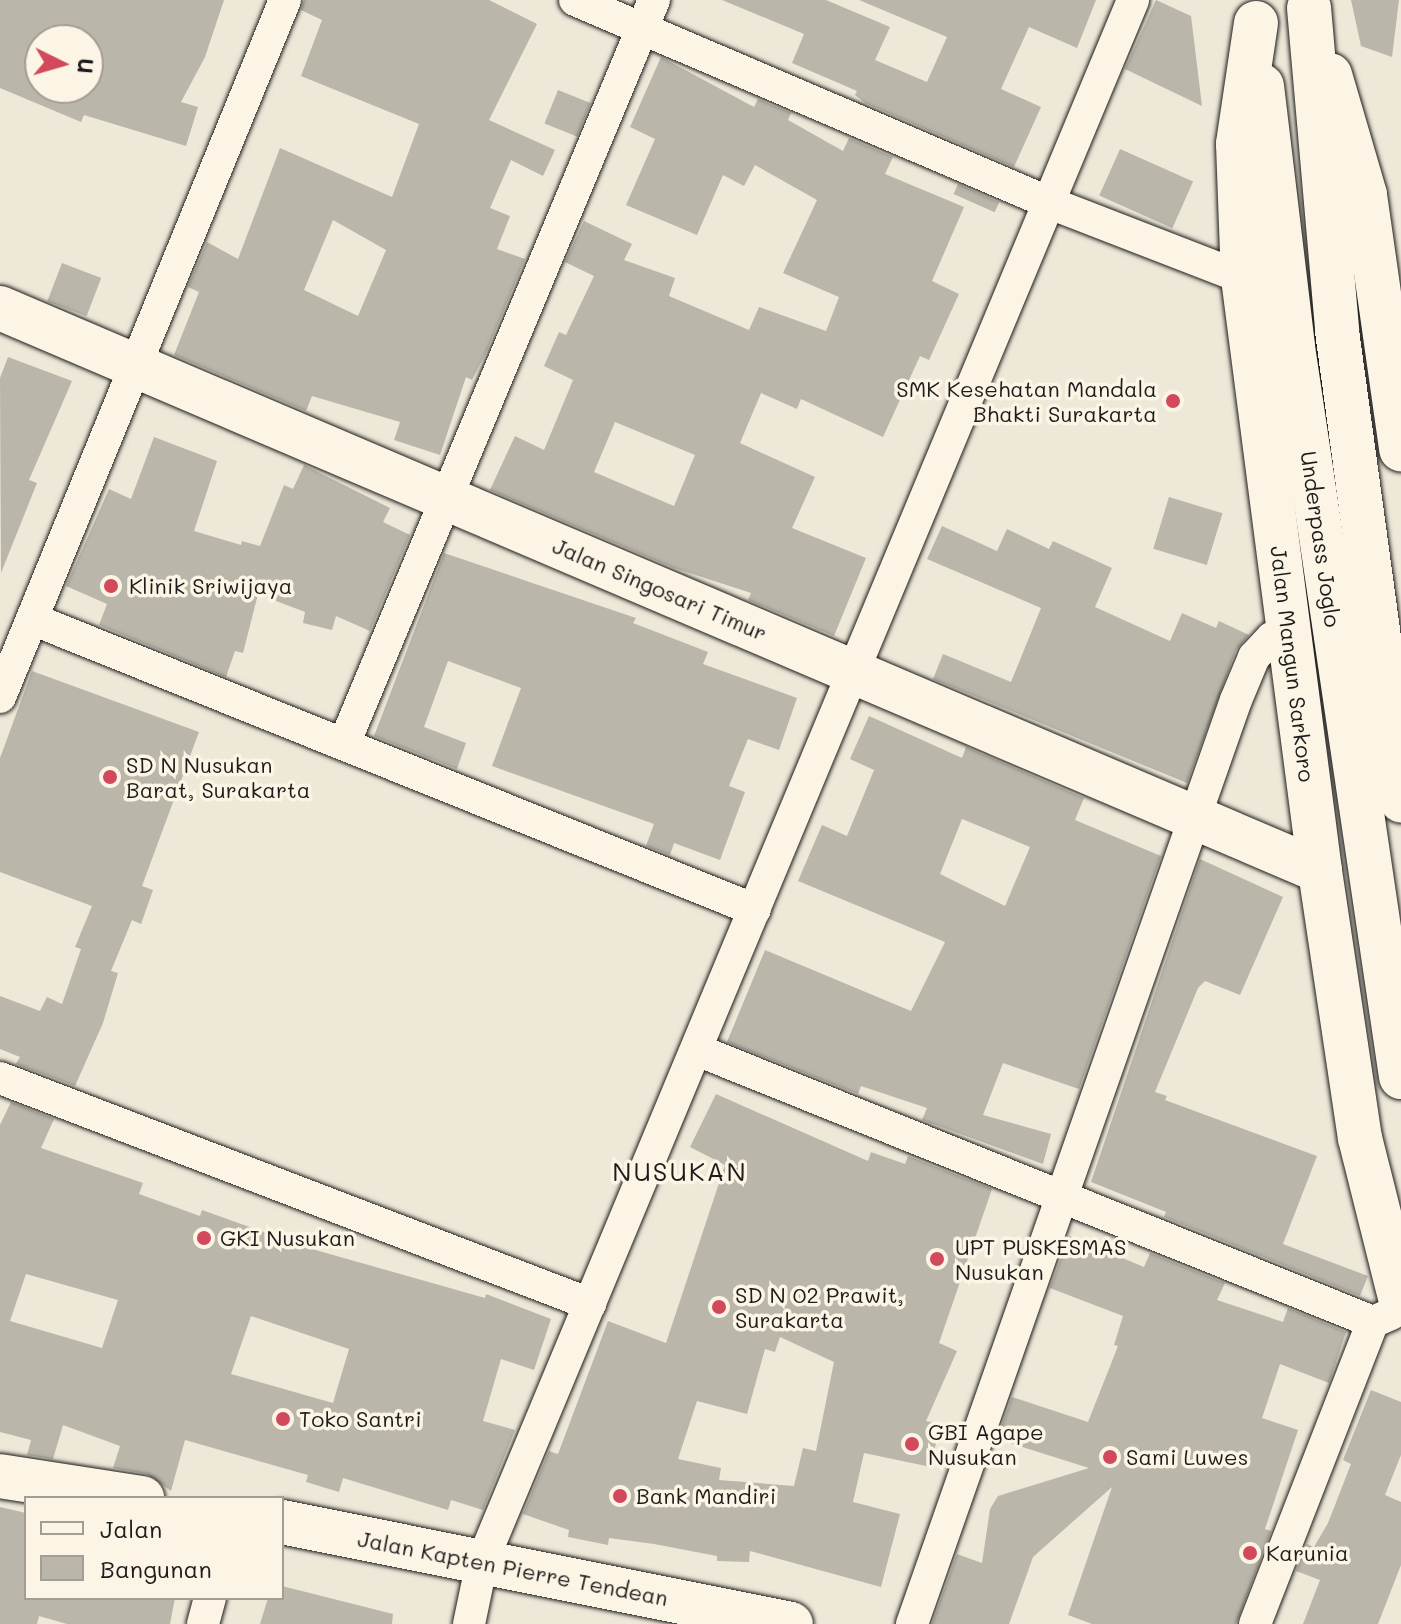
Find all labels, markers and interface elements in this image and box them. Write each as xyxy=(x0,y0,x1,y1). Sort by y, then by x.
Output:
north arrow xyxy=(24,24,104,104)
text: U xyxy=(71,57,102,75)
place label: SMK Kesehatan Mandala Bhakti Surakarta xyxy=(896,375,1157,426)
marker: SMK Kesehatan Mandala Bhakti Surakarta xyxy=(1164,392,1182,410)
street label: Underpass Joglo xyxy=(1296,449,1346,629)
street label: Jalan Singosari Timur xyxy=(549,532,771,646)
street label: Jalan Mangun Sarkoro xyxy=(1265,544,1321,784)
place label: Klinik Sriwijaya xyxy=(129,573,293,599)
marker: Klinik Sriwijaya xyxy=(100,575,122,597)
place label: SD N Nusukan Barat, Surakarta xyxy=(126,751,310,802)
marker: SD N Nusukan Barat, Surakarta xyxy=(101,768,119,786)
district label: NUSUKAN xyxy=(612,1156,748,1188)
place label: GKI Nusukan xyxy=(220,1225,355,1251)
marker: GKI Nusukan xyxy=(195,1229,213,1247)
place label: UPT PUSKESMAS Nusukan xyxy=(955,1233,1126,1284)
marker: UPT PUSKESMAS Nusukan xyxy=(926,1248,948,1270)
place label: SD N 02 Prawit, Surakarta xyxy=(735,1281,904,1332)
marker: SD N 02 Prawit, Surakarta xyxy=(710,1298,728,1316)
place label: Toko Santri xyxy=(299,1406,422,1432)
marker: Toko Santri xyxy=(274,1410,292,1428)
place label: GBI Agape Nusukan xyxy=(928,1418,1044,1470)
marker: GBI Agape Nusukan xyxy=(903,1435,921,1453)
place label: Sami Luwes xyxy=(1126,1444,1248,1470)
marker: Sami Luwes xyxy=(1101,1448,1119,1466)
place label: Bank Mandiri xyxy=(636,1483,776,1509)
marker: Bank Mandiri xyxy=(611,1487,629,1505)
legend xyxy=(24,1496,284,1600)
text: Jalan xyxy=(100,1513,162,1544)
street label: Jalan Kapten Pierre Tendean xyxy=(356,1525,670,1611)
place label: Karunia xyxy=(1266,1540,1349,1566)
marker: Karunia xyxy=(1241,1544,1259,1562)
text: Bangunan xyxy=(100,1553,212,1584)

